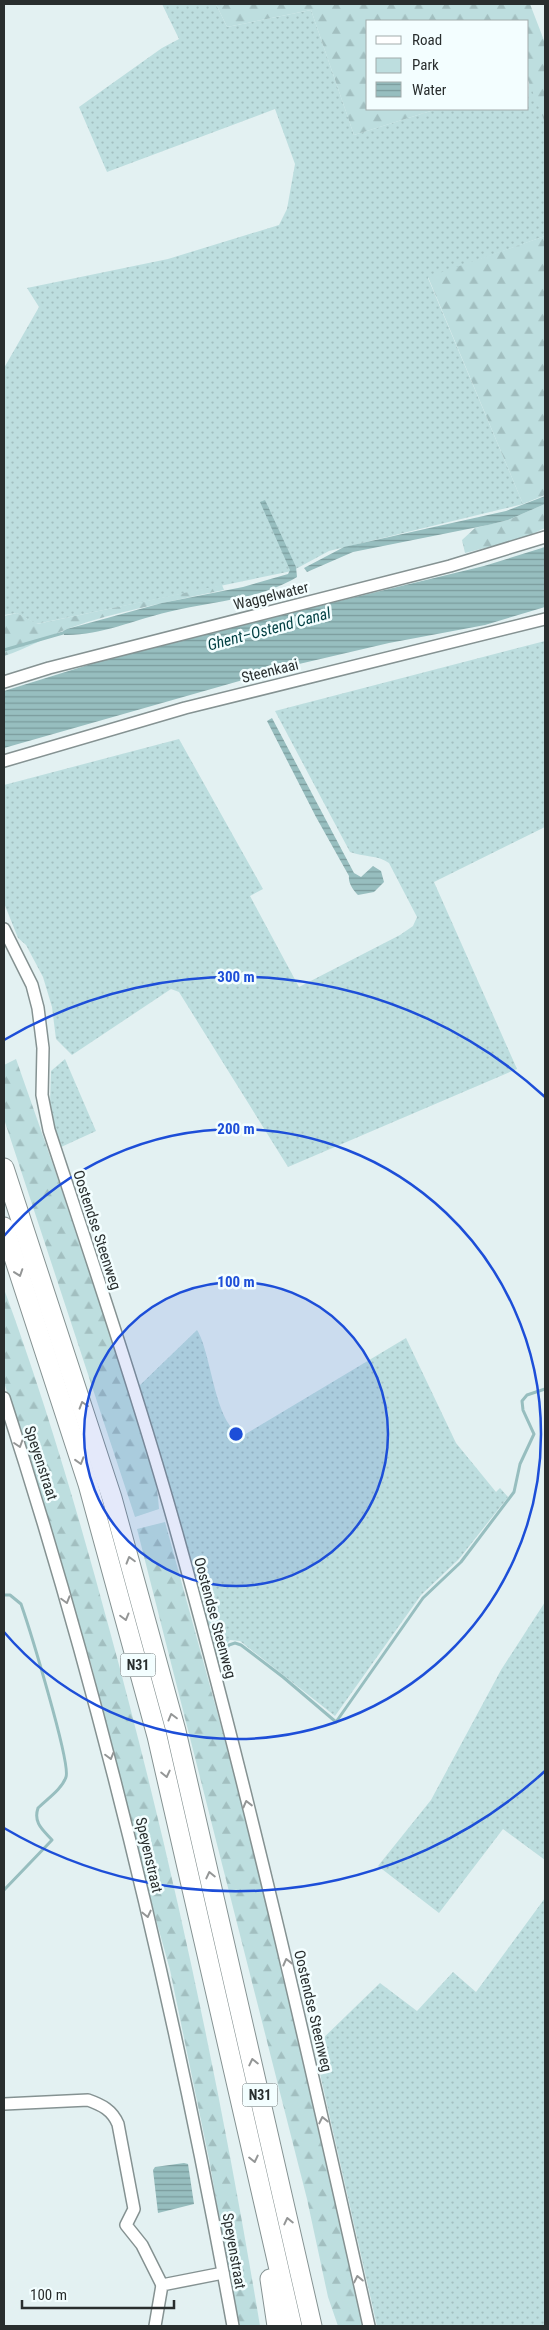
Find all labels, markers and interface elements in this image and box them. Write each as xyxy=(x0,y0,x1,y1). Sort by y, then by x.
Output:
legend xyxy=(366,20,529,110)
text: Road xyxy=(412,31,442,49)
text: Park xyxy=(412,56,439,74)
text: Water xyxy=(412,81,447,99)
street label: Waggelwater xyxy=(232,578,311,614)
water label: Ghent–Ostend Canal xyxy=(205,603,333,655)
street label: Steenkaai xyxy=(240,655,300,687)
text: 300 m xyxy=(217,968,255,986)
text: 200 m xyxy=(217,1120,255,1138)
street label: Oostendse Steenweg xyxy=(69,1168,125,1292)
one-way arrow xyxy=(14,1268,24,1277)
text: 100 m xyxy=(217,1273,255,1291)
one-way arrow xyxy=(78,1401,88,1409)
street label: Speyenstraat xyxy=(21,1424,61,1502)
centre of rings xyxy=(227,1425,245,1443)
one-way arrow xyxy=(13,1440,23,1448)
one-way arrow xyxy=(75,1456,85,1464)
street label: Oostendse Steenweg xyxy=(190,1555,240,1681)
one-way arrow xyxy=(125,1557,135,1565)
one-way arrow xyxy=(60,1595,71,1604)
one-way arrow xyxy=(119,1613,130,1621)
road number: N31 xyxy=(120,1654,156,1676)
one-way arrow xyxy=(168,1713,178,1722)
one-way arrow xyxy=(104,1752,114,1760)
one-way arrow xyxy=(160,1770,171,1779)
one-way arrow xyxy=(243,1800,253,1808)
street label: Speyenstraat xyxy=(132,1815,166,1895)
one-way arrow xyxy=(205,1871,216,1880)
one-way arrow xyxy=(141,1910,152,1919)
street label: Oostendse Steenweg xyxy=(290,1948,336,2074)
one-way arrow xyxy=(282,1958,292,1966)
one-way arrow xyxy=(248,2058,259,2067)
road number: N31 xyxy=(242,2084,278,2106)
one-way arrow xyxy=(318,2115,329,2124)
one-way arrow xyxy=(248,2155,259,2164)
street label: Speyenstraat xyxy=(218,2212,250,2290)
one-way arrow xyxy=(283,2216,294,2225)
one-way arrow xyxy=(353,2274,364,2283)
scale bar xyxy=(22,2278,175,2310)
text: 100 m xyxy=(30,2286,67,2304)

